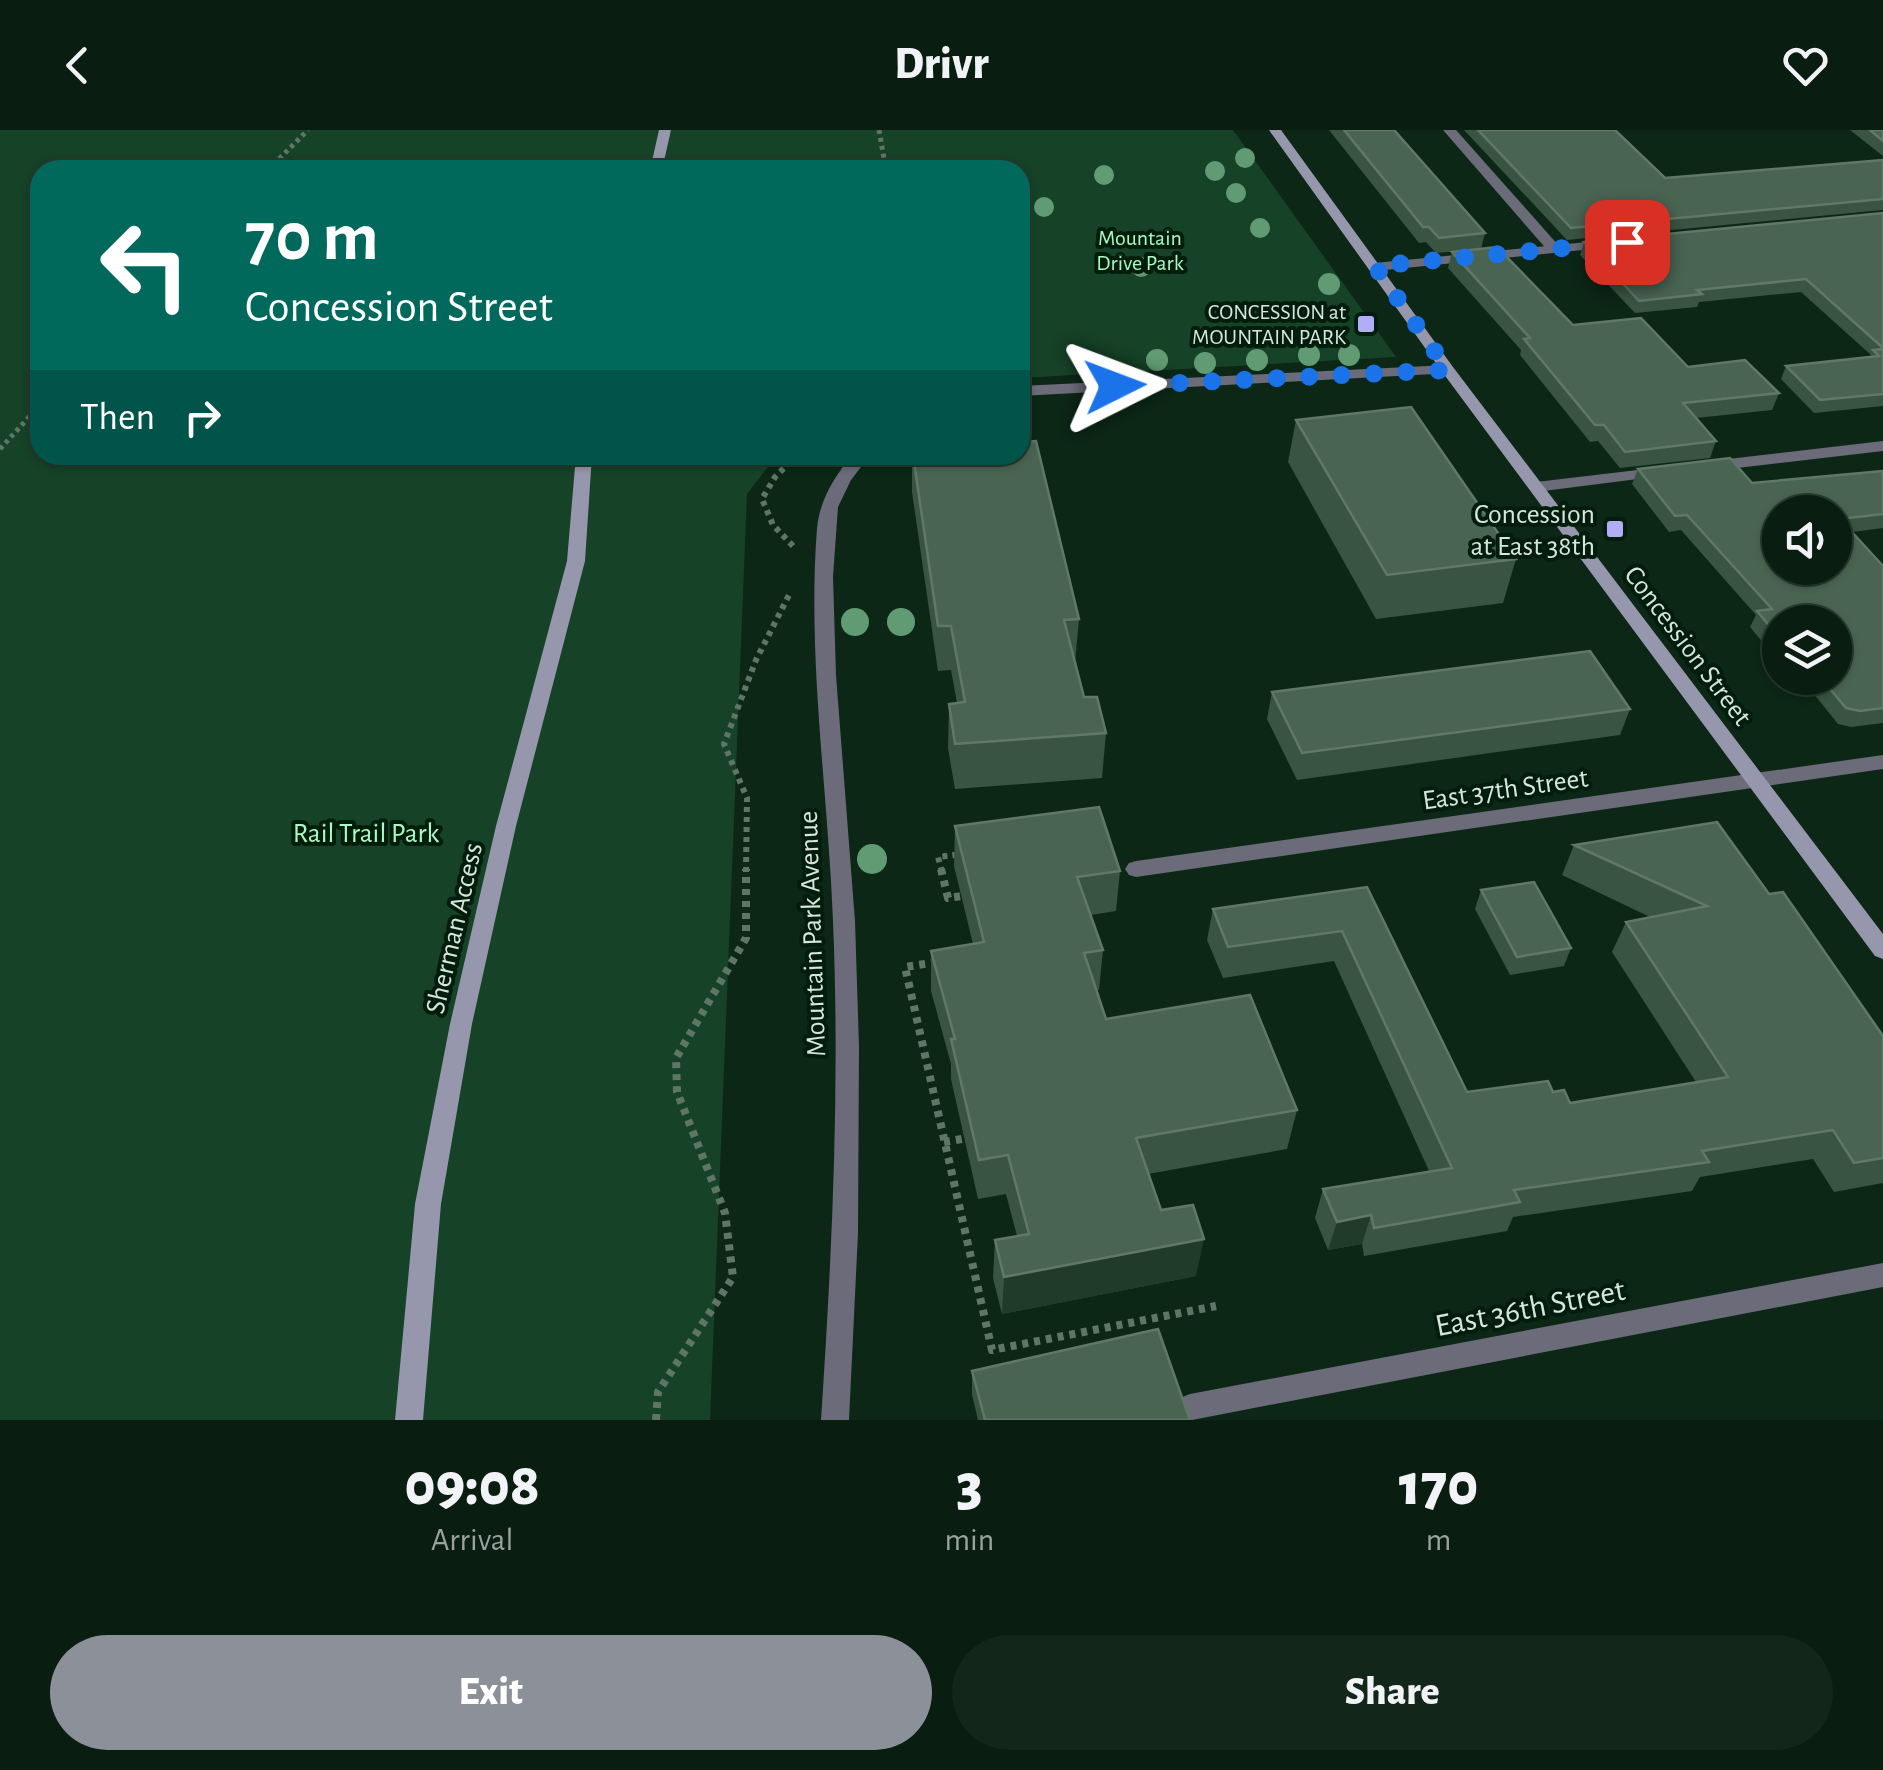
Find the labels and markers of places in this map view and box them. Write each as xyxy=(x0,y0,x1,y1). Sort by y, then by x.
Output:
pin xyxy=(1585,200,1670,285)
place label: CONCESSION at MOUNTAIN PARK xyxy=(1192,301,1347,348)
marker: CONCESSION at MOUNTAIN PARK xyxy=(1355,313,1377,335)
place label: Concession at East 38th xyxy=(1470,501,1595,561)
marker: Concession at East 38th xyxy=(1604,518,1626,540)

